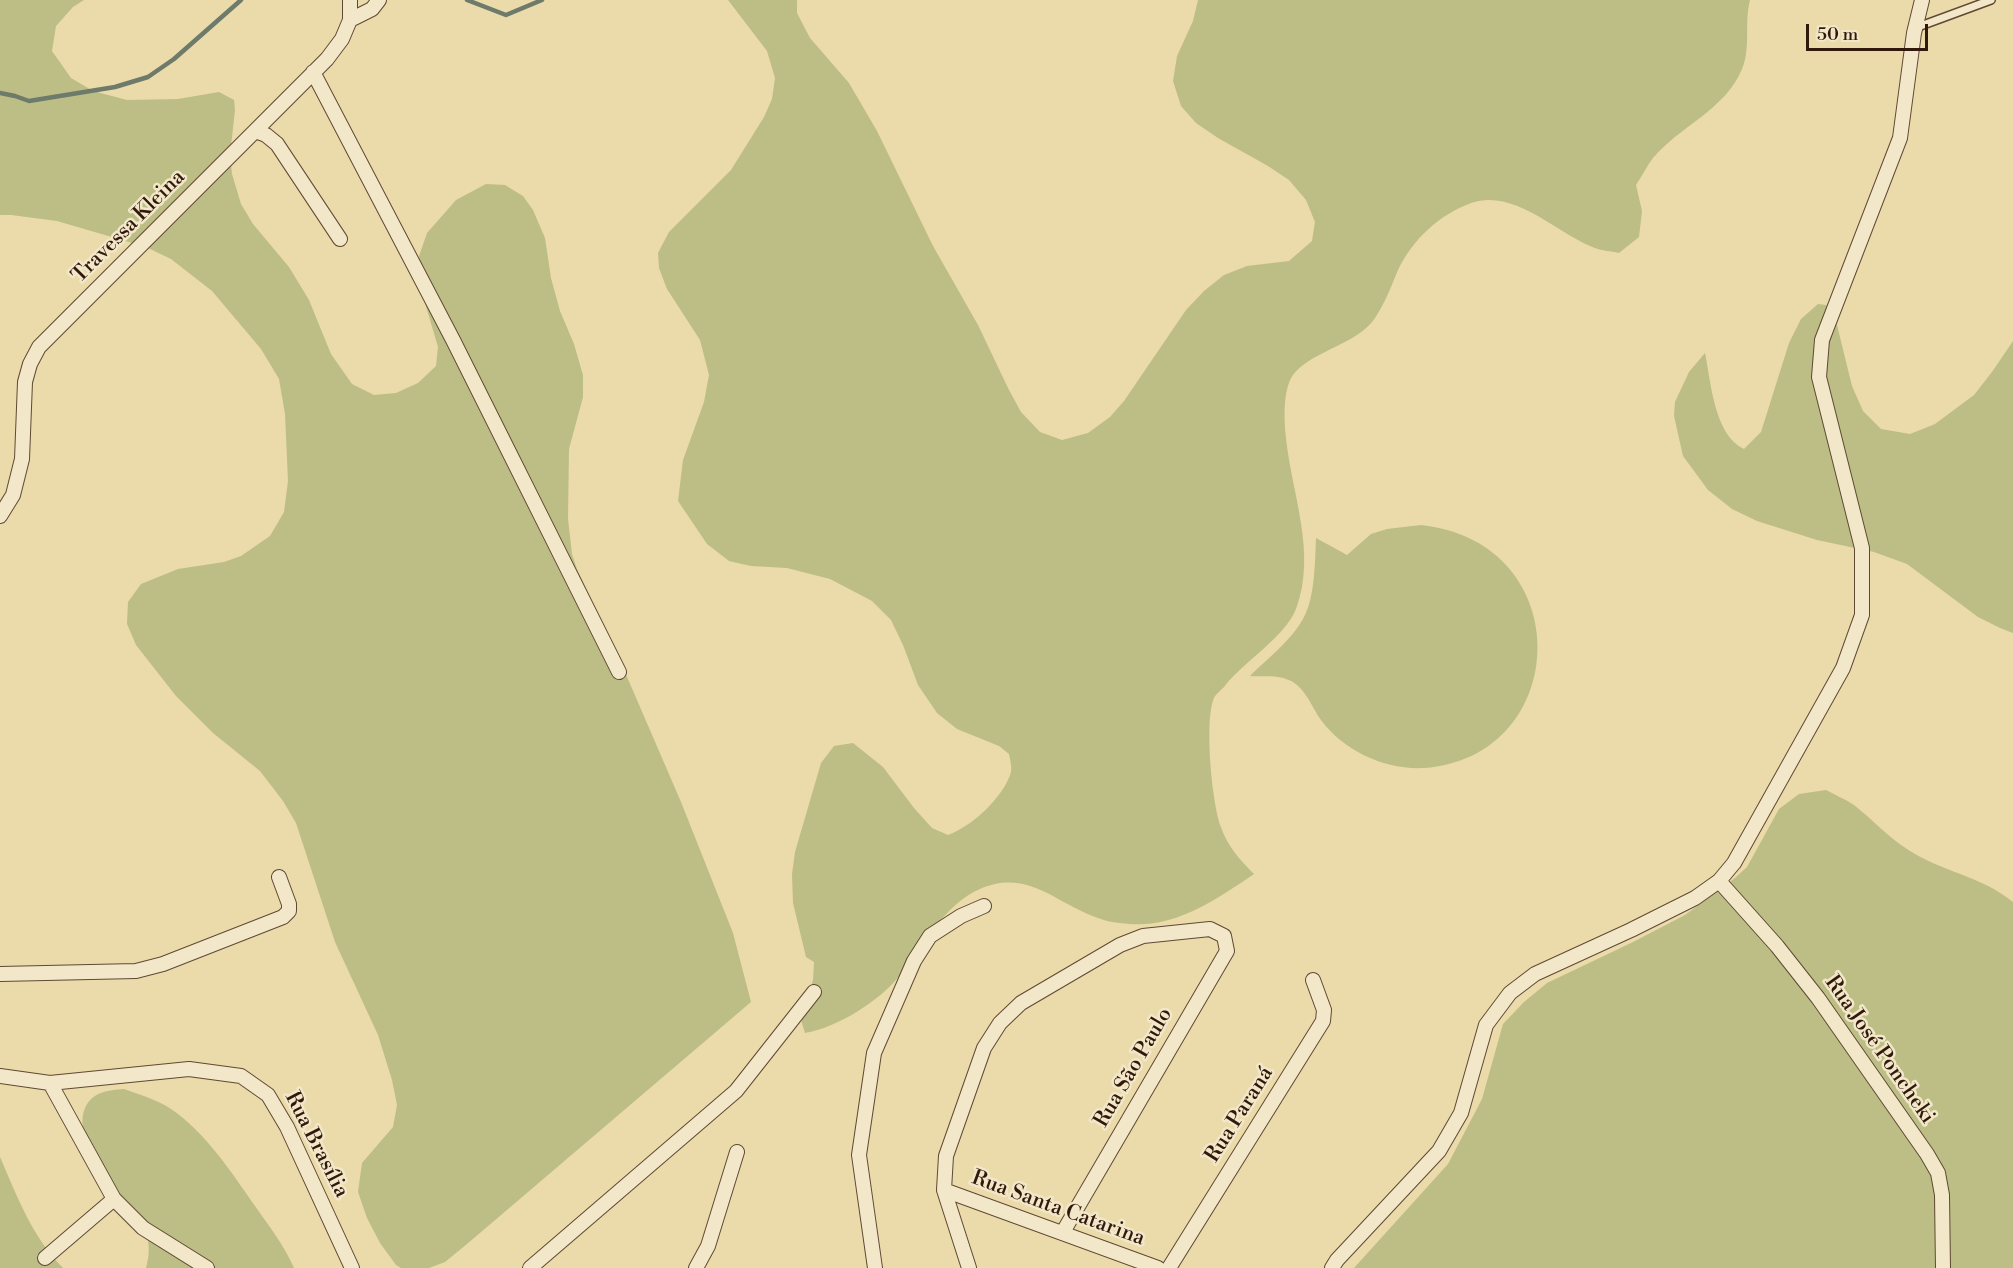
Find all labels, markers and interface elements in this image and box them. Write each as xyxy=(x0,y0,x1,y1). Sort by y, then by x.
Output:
scale bar xyxy=(1809,12,1930,50)
text: 50 m xyxy=(1817,23,1858,46)
street label: Travessa Kleina xyxy=(67,165,191,289)
street label: Rua José Poncheki xyxy=(1818,971,1940,1129)
street label: Rua São Paulo xyxy=(1090,1004,1178,1132)
street label: Rua Paraná xyxy=(1201,1062,1279,1168)
street label: Rua Brasília xyxy=(279,1088,353,1202)
street label: Rua Santa Catarina xyxy=(968,1166,1148,1252)

